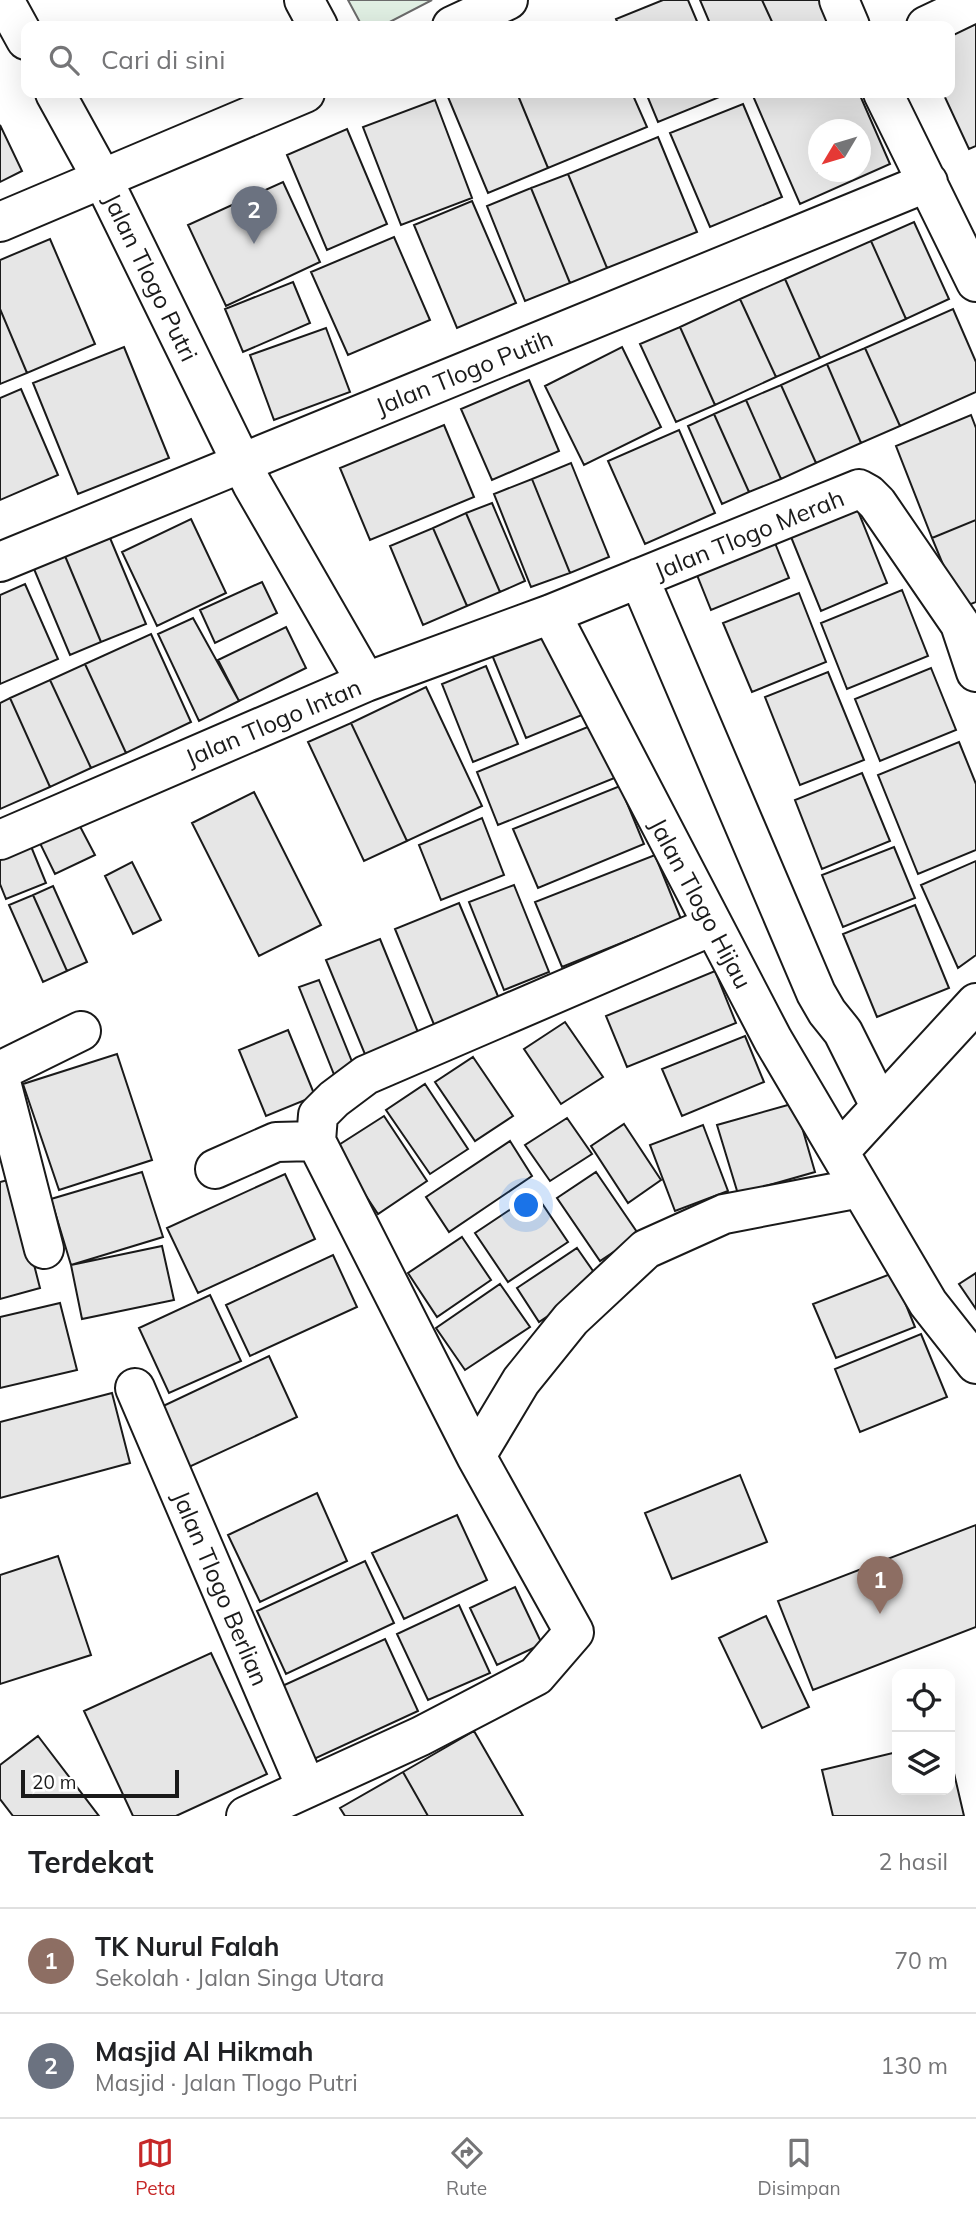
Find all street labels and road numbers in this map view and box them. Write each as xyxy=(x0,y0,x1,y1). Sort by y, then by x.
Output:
street label: Jalan Tlogo Putri xyxy=(97,188,205,366)
street label: Jalan Tlogo Putih xyxy=(371,323,557,421)
street label: Jalan Tlogo Merah xyxy=(650,482,848,586)
street label: Jalan Tlogo Intan xyxy=(181,671,365,773)
street label: Jalan Tlogo Hijau xyxy=(643,812,759,994)
street label: Jalan Tlogo Berlian xyxy=(166,1486,276,1690)

